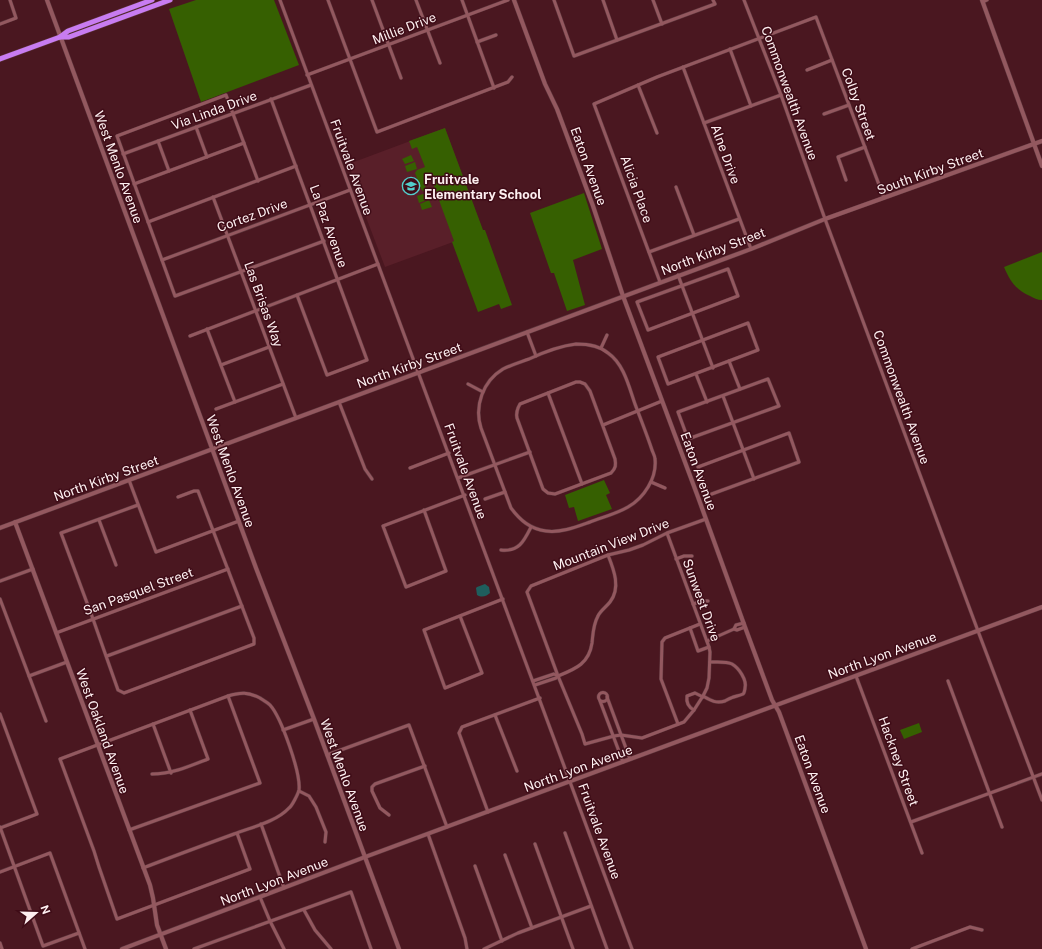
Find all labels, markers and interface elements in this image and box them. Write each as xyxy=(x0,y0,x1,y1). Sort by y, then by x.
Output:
street label: Millie Drive xyxy=(370,9,438,48)
street label: Commonwealth Avenue xyxy=(758,24,821,162)
street label: Colby Street xyxy=(839,66,879,142)
street label: Via Linda Drive xyxy=(169,88,259,133)
street label: West Menlo Avenue xyxy=(91,109,146,226)
street label: Fruitvale Avenue xyxy=(327,117,376,217)
street label: Alne Drive xyxy=(708,122,743,186)
street label: Eaton Avenue xyxy=(567,125,610,207)
street label: South Kirby Street xyxy=(875,145,985,198)
street label: Alicia Place xyxy=(617,153,656,225)
place label: Fruitvale Elementary School xyxy=(424,172,542,202)
school or university icon: Fruitvale Elementary School xyxy=(401,176,421,196)
street label: La Paz Avenue xyxy=(307,183,350,270)
street label: Cortez Drive xyxy=(215,196,289,235)
street label: North Kirby Street xyxy=(659,225,768,278)
street label: Las Brisas Way xyxy=(241,259,286,349)
street label: Commonwealth Avenue xyxy=(870,328,933,466)
street label: North Kirby Street xyxy=(355,340,464,391)
street label: West Menlo Avenue xyxy=(203,413,258,530)
street label: Fruitvale Avenue xyxy=(441,421,490,521)
street label: Eaton Avenue xyxy=(677,430,720,512)
street label: North Kirby Street xyxy=(52,453,161,504)
street label: Mountain View Drive xyxy=(551,515,671,574)
street label: Sunwest Drive xyxy=(680,557,723,643)
street label: San Pasquel Street xyxy=(81,565,195,618)
street label: North Lyon Avenue xyxy=(826,629,938,682)
street label: West Oakland Avenue xyxy=(73,667,132,796)
street label: Hackney Street xyxy=(875,714,922,808)
street label: West Menlo Avenue xyxy=(317,717,372,834)
street label: Eaton Avenue xyxy=(791,733,834,815)
street label: North Lyon Avenue xyxy=(522,742,634,795)
street label: Fruitvale Avenue xyxy=(575,781,624,881)
street label: North Lyon Avenue xyxy=(218,854,330,909)
north arrow xyxy=(16,893,56,933)
text: N xyxy=(38,903,53,916)

